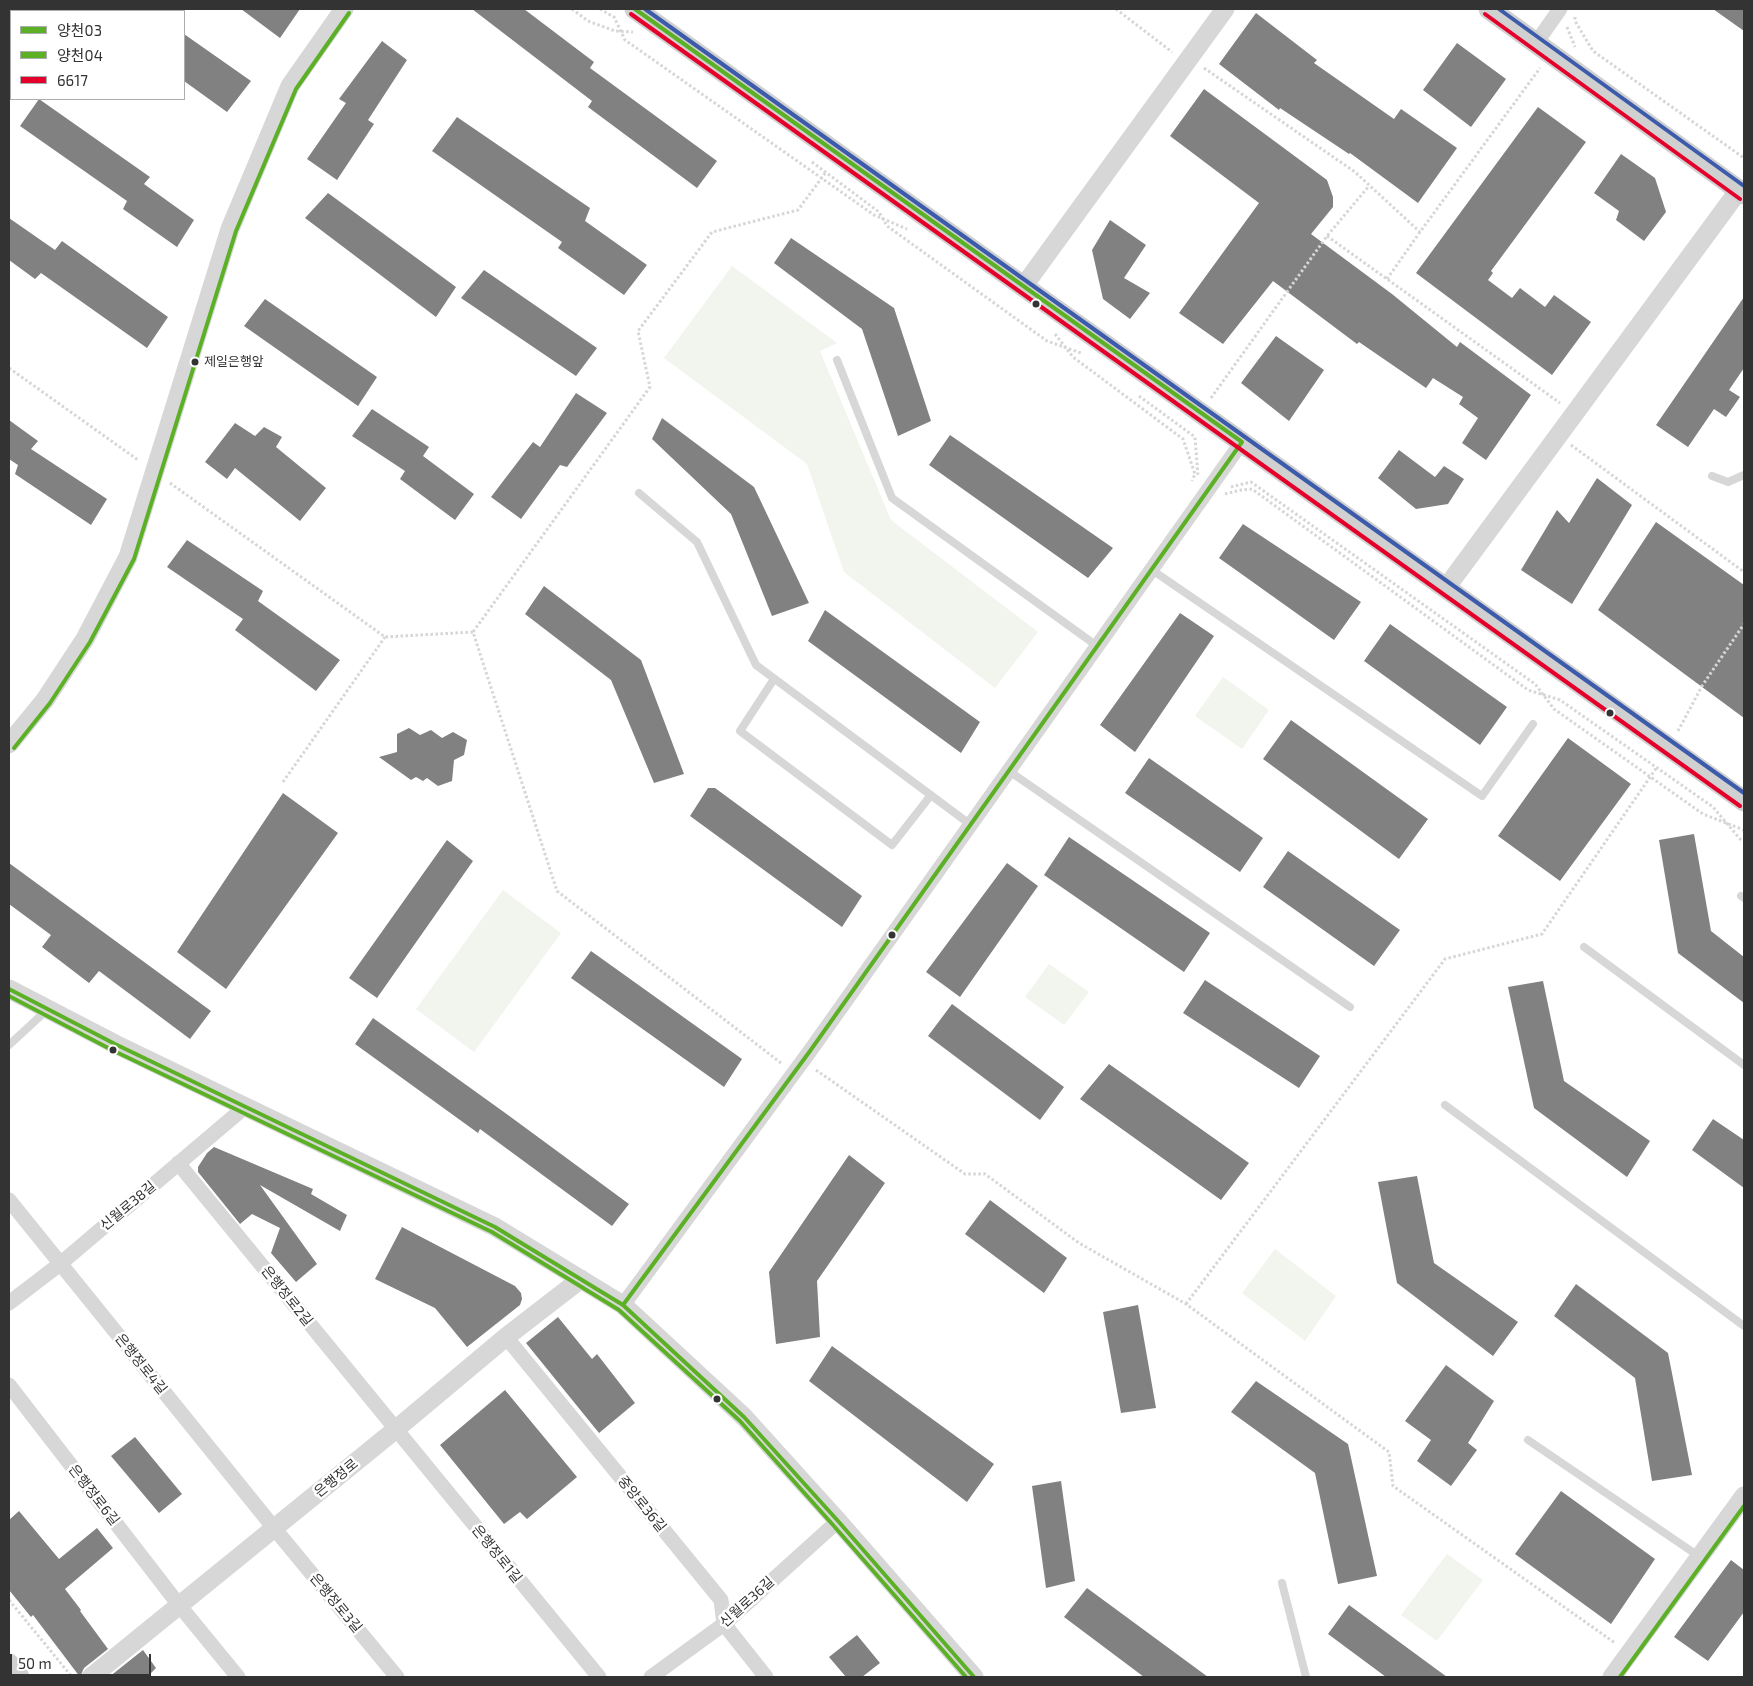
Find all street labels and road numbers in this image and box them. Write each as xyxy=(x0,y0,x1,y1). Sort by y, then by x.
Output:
street label: 신월로38길 xyxy=(97,1178,159,1234)
street label: 은행정로2길 xyxy=(258,1263,316,1329)
street label: 은행정로4길 xyxy=(111,1330,171,1398)
street label: 은행정로 xyxy=(311,1455,361,1501)
street label: 은행정로6길 xyxy=(65,1461,123,1529)
street label: 중앙로36길 xyxy=(614,1473,670,1535)
street label: 은행정로1길 xyxy=(468,1522,526,1586)
street label: 은행정로3길 xyxy=(306,1570,366,1636)
street label: 신월로36길 xyxy=(716,1573,778,1631)

